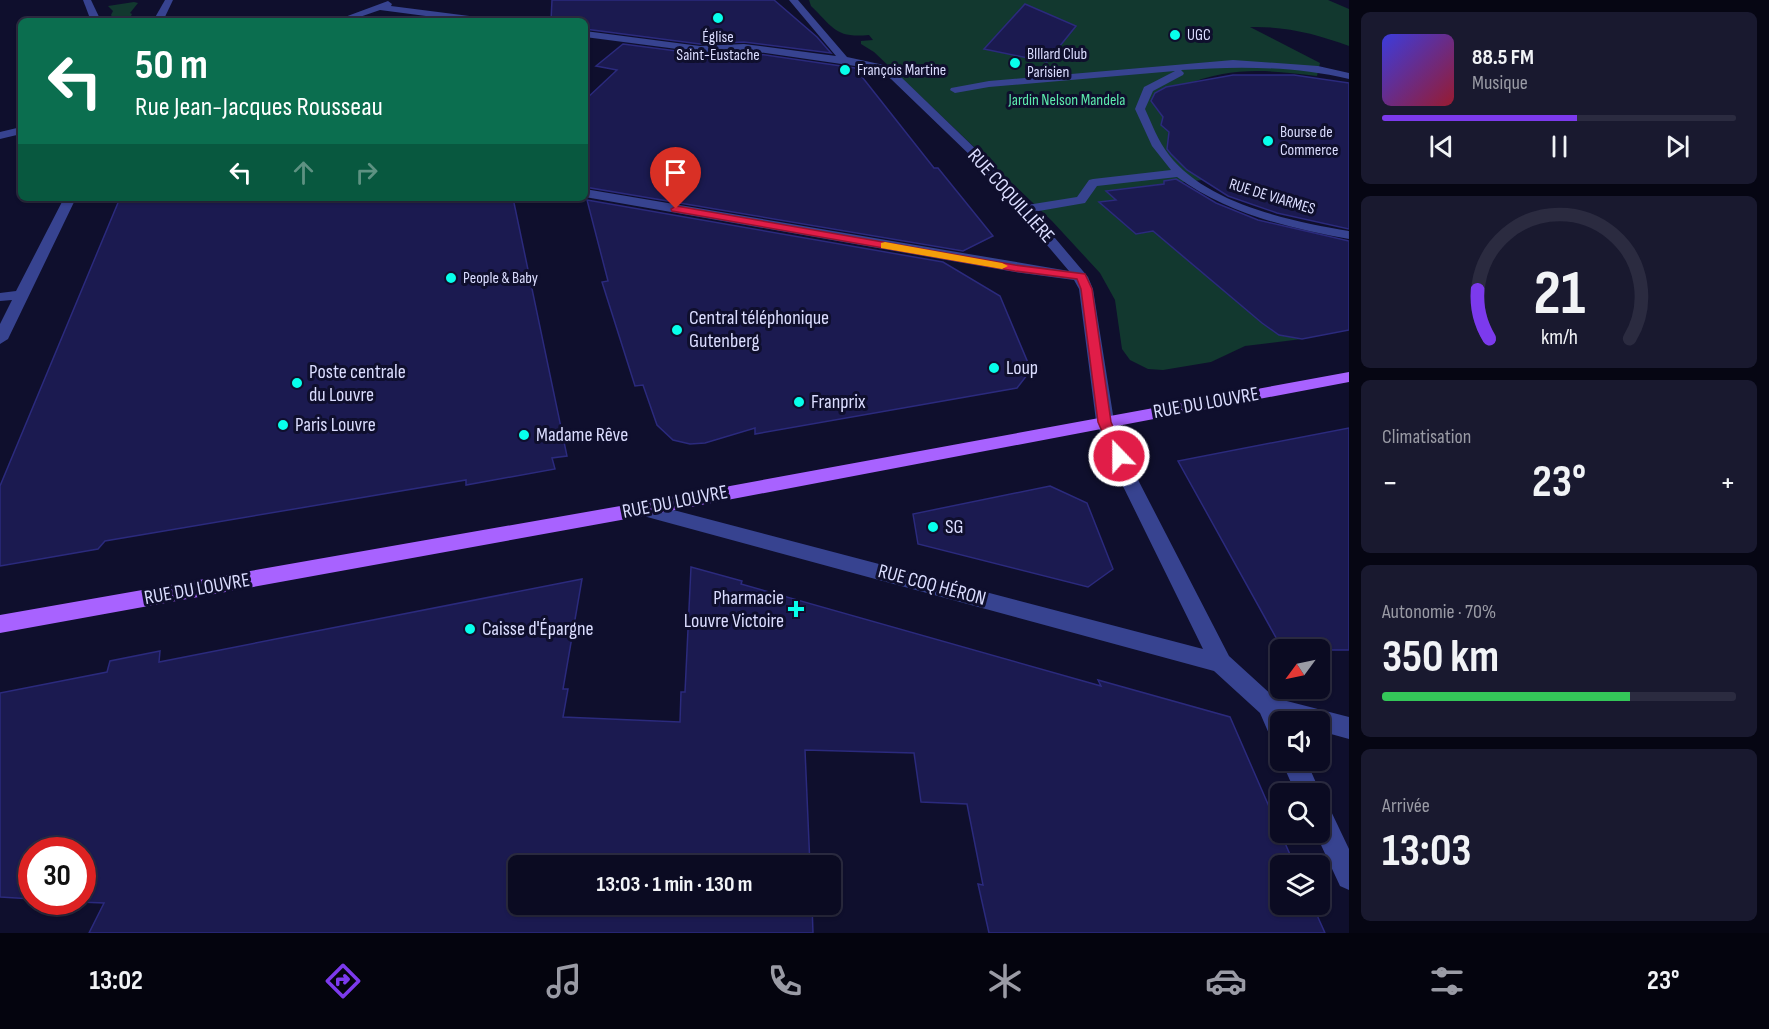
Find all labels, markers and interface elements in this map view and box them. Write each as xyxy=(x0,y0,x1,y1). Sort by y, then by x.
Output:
marker: Église Saint-Eustache xyxy=(711,11,725,25)
place label: UGC xyxy=(1187,26,1211,45)
place label: Église Saint-Eustache xyxy=(676,28,760,65)
marker: UGC xyxy=(1168,28,1182,42)
text: 50 m xyxy=(135,40,208,91)
icon: left xyxy=(36,42,114,120)
text: 88.5 FM xyxy=(1472,44,1534,71)
place label: BIllard Club Parisien xyxy=(1027,45,1087,82)
marker: BIllard Club Parisien xyxy=(1008,56,1022,70)
place label: François Martine xyxy=(857,61,946,80)
marker: François Martine xyxy=(838,63,852,77)
text: Musique xyxy=(1472,71,1528,95)
text: Rue Jean-Jacques Rousseau xyxy=(135,91,383,123)
park label: Jardin Nelson Mandela xyxy=(1008,91,1125,110)
place label: Bourse de Commerce xyxy=(1280,123,1338,160)
icon: previous xyxy=(1425,130,1458,163)
icon: pause xyxy=(1543,130,1576,163)
icon: next xyxy=(1661,130,1694,163)
marker: Bourse de Commerce xyxy=(1261,134,1275,148)
street label: RUE COQUILLIÈRE xyxy=(963,144,1059,248)
pin xyxy=(650,147,701,209)
icon: left xyxy=(224,156,257,189)
icon: ahead xyxy=(287,156,320,189)
icon: right xyxy=(350,156,383,189)
icon: arrive xyxy=(659,156,692,189)
street label: RUE DE VIARMES xyxy=(1227,175,1317,219)
text: 21 xyxy=(1533,257,1585,332)
place label: People & Baby xyxy=(463,269,538,288)
marker: People & Baby xyxy=(444,271,458,285)
place label: Central téléphonique Gutenberg xyxy=(689,306,829,353)
marker: Central téléphonique Gutenberg xyxy=(670,323,684,337)
text: km/h xyxy=(1540,326,1578,351)
place label: Loup xyxy=(1006,356,1038,380)
place label: Poste centrale du Louvre xyxy=(309,360,406,407)
marker: Loup xyxy=(987,361,1001,375)
marker: Poste centrale du Louvre xyxy=(290,376,304,390)
street label: RUE DU LOUVRE xyxy=(1151,382,1261,424)
place label: Franprix xyxy=(811,390,866,414)
marker: Franprix xyxy=(792,395,806,409)
place label: Paris Louvre xyxy=(295,413,376,437)
marker: Paris Louvre xyxy=(276,418,290,432)
place label: Madame Rêve xyxy=(536,423,628,447)
position arrow xyxy=(1087,424,1151,488)
text: Climatisation xyxy=(1382,425,1471,449)
marker: Madame Rêve xyxy=(517,428,531,442)
text: 23° xyxy=(1532,455,1586,510)
text: − xyxy=(1382,463,1398,503)
text: + xyxy=(1720,463,1736,503)
street label: RUE DU LOUVRE xyxy=(620,480,730,524)
place label: SG xyxy=(945,515,964,539)
marker: SG xyxy=(926,520,940,534)
street label: RUE COQ HÉRON xyxy=(876,559,988,611)
street label: RUE DU LOUVRE xyxy=(142,568,252,610)
place label: Pharmacie Louvre Victoire xyxy=(684,586,784,633)
text: Autonomie · 70% xyxy=(1382,600,1496,624)
marker: Pharmacie Louvre Victoire xyxy=(789,602,803,616)
place label: Caisse d'Épargne xyxy=(482,617,594,641)
marker: Caisse d'Épargne xyxy=(463,622,477,636)
text: 350 km xyxy=(1382,630,1499,685)
north arrow xyxy=(1270,639,1330,699)
map controls xyxy=(1270,639,1330,915)
button: sound xyxy=(1270,711,1330,771)
button: search xyxy=(1270,783,1330,843)
text: Arrivée xyxy=(1382,794,1430,818)
text: 13:03 xyxy=(1382,824,1471,879)
speed limit sign: 30 xyxy=(18,837,96,915)
button: layers xyxy=(1270,855,1330,915)
text: 13:03 · 1 min · 130 m xyxy=(597,871,752,898)
icon: directions xyxy=(322,960,364,1002)
icon: music xyxy=(543,960,585,1002)
icon: phone xyxy=(764,960,806,1002)
icon: climate xyxy=(984,960,1026,1002)
icon: car xyxy=(1205,960,1247,1002)
icon: filters xyxy=(1426,960,1468,1002)
text: 13:02 xyxy=(89,965,143,997)
text: 23° xyxy=(1647,965,1679,997)

